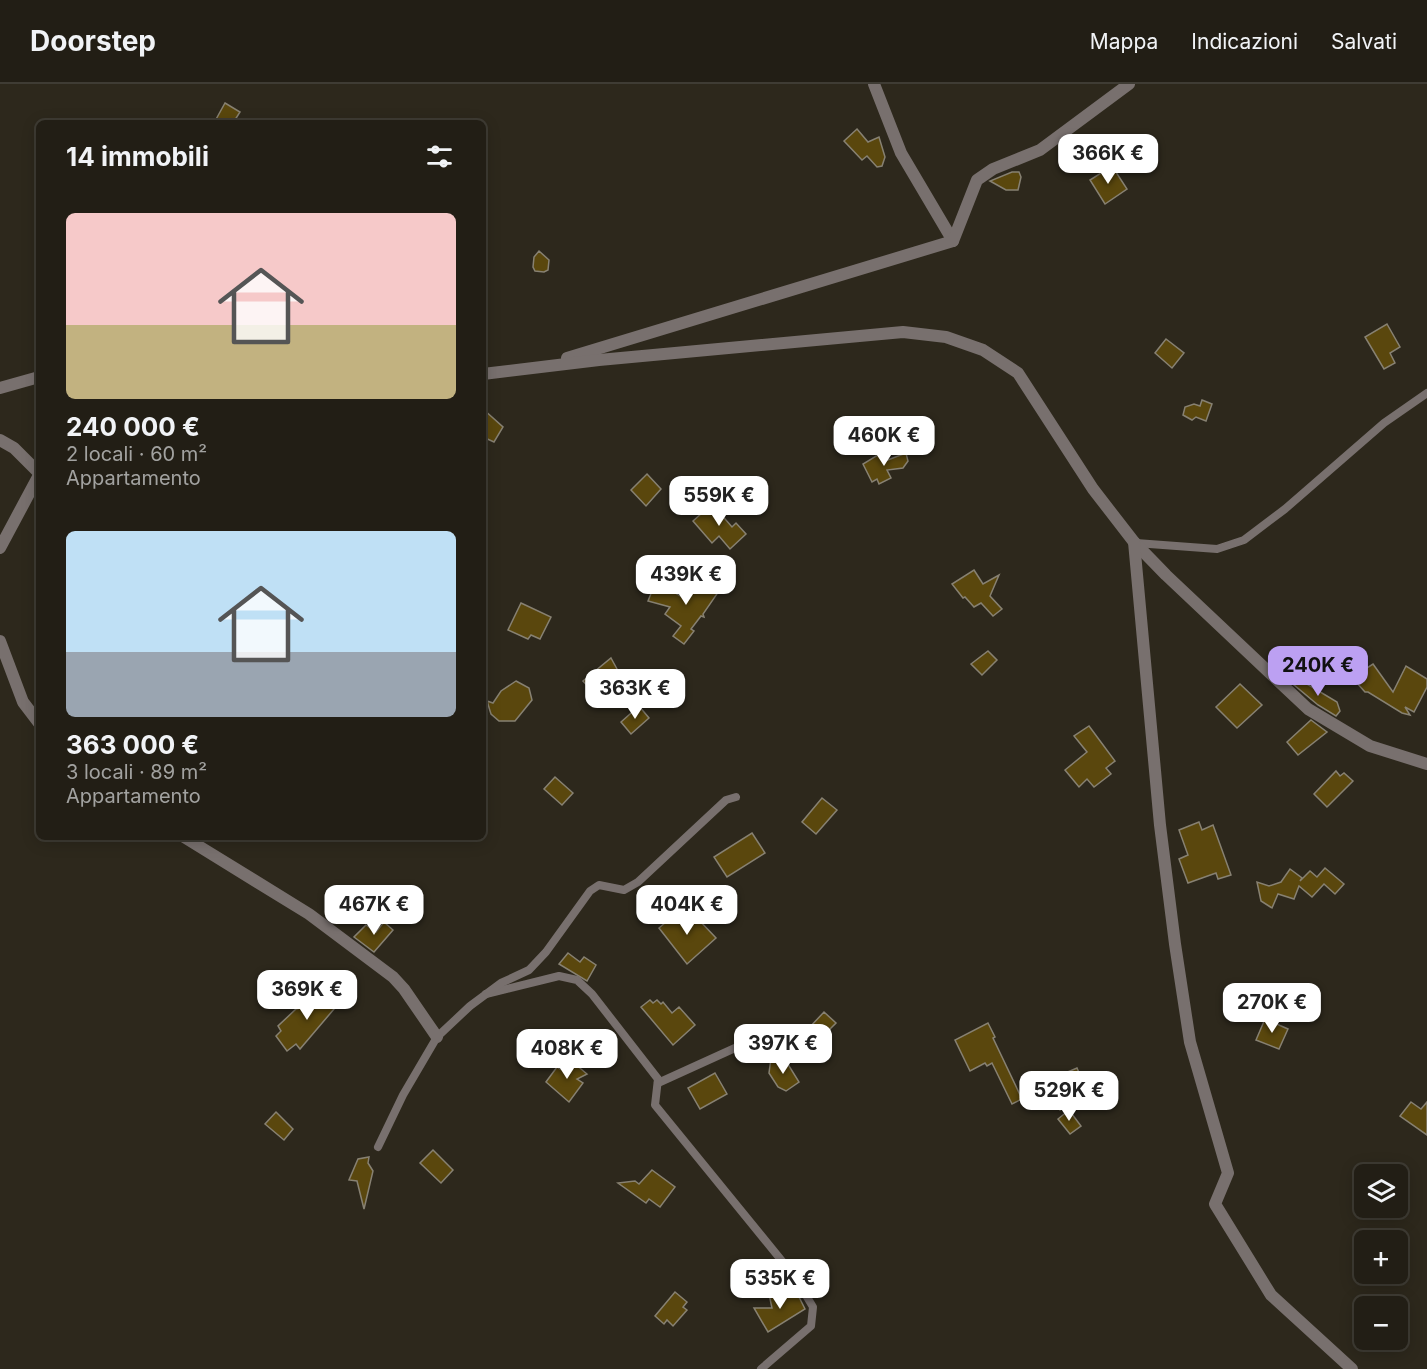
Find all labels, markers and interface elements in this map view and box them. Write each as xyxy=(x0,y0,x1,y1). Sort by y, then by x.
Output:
text: Doorstep xyxy=(30,24,156,58)
text: Mappa xyxy=(1090,29,1158,54)
text: Indicazioni xyxy=(1191,29,1298,54)
text: Salvati xyxy=(1331,29,1397,54)
pin: 366K € xyxy=(1059,134,1157,185)
icon: filters xyxy=(423,140,456,173)
text: 14 immobili xyxy=(66,141,209,172)
text: 366K € xyxy=(1072,141,1144,165)
icon: home xyxy=(207,252,315,360)
text: 240 000 € xyxy=(66,411,200,442)
pin: 460K € xyxy=(835,416,933,467)
text: 460K € xyxy=(848,423,920,447)
text: 2 locali · 60 m² xyxy=(66,442,207,466)
text: Appartamento xyxy=(66,466,201,490)
pin: 559K € xyxy=(670,476,768,527)
text: 559K € xyxy=(683,483,755,507)
pin: 439K € xyxy=(637,555,735,606)
text: 439K € xyxy=(650,562,722,586)
icon: home xyxy=(207,570,315,678)
pin: 240K € xyxy=(1269,646,1367,697)
text: 240K € xyxy=(1282,653,1354,677)
pin: 363K € xyxy=(586,669,684,720)
text: 363K € xyxy=(599,676,671,700)
text: 363 000 € xyxy=(66,729,199,760)
text: 3 locali · 89 m² xyxy=(66,760,207,784)
text: Appartamento xyxy=(66,784,201,808)
pin: 467K € xyxy=(325,885,423,936)
pin: 404K € xyxy=(638,885,736,936)
text: 467K € xyxy=(339,892,409,916)
text: 404K € xyxy=(650,892,724,916)
pin: 369K € xyxy=(258,970,356,1021)
text: 369K € xyxy=(271,977,343,1001)
pin: 270K € xyxy=(1223,983,1321,1034)
text: 270K € xyxy=(1237,990,1307,1014)
pin: 397K € xyxy=(734,1024,832,1075)
pin: 408K € xyxy=(518,1029,616,1080)
text: 397K € xyxy=(748,1031,818,1055)
text: 408K € xyxy=(531,1036,603,1060)
pin: 529K € xyxy=(1020,1071,1118,1122)
text: 529K € xyxy=(1033,1078,1105,1102)
map controls xyxy=(1354,1164,1408,1350)
button: layers xyxy=(1354,1164,1408,1218)
button: + xyxy=(1354,1230,1408,1284)
pin: 535K € xyxy=(731,1259,829,1310)
text: 535K € xyxy=(744,1266,816,1290)
button: − xyxy=(1354,1296,1408,1350)

